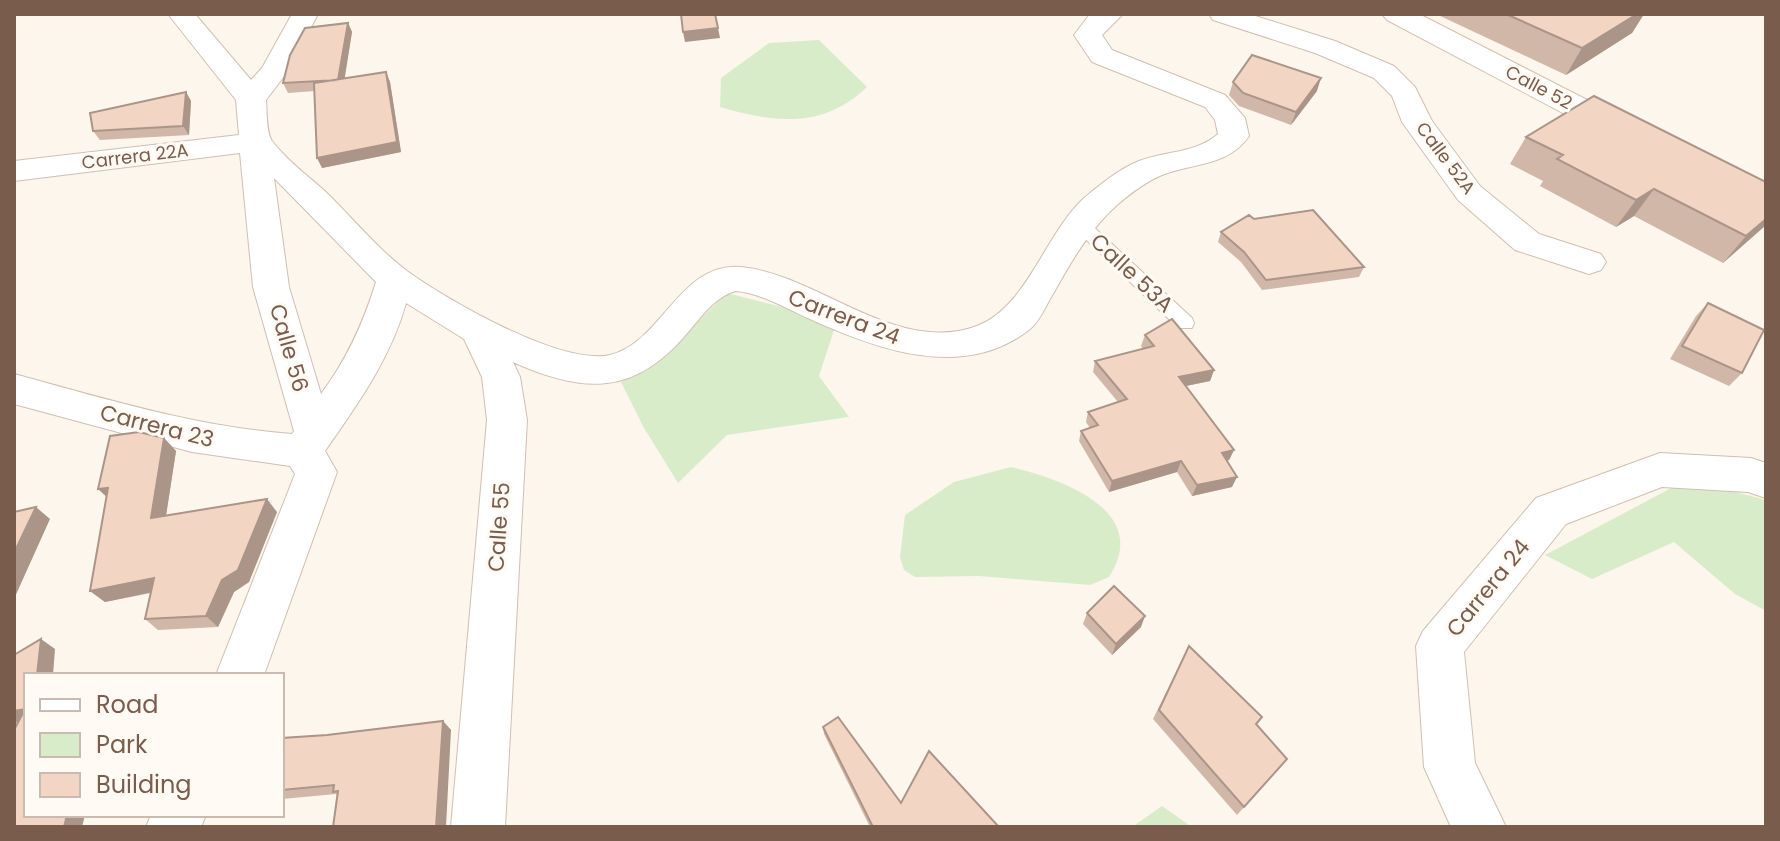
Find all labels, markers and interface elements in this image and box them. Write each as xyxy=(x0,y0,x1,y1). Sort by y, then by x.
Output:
street label: Calle 52 xyxy=(1501,59,1577,115)
street label: Calle 52A xyxy=(1411,117,1481,199)
street label: Carrera 22A xyxy=(80,137,190,175)
street label: Calle 53A xyxy=(1083,226,1181,320)
street label: Carrera 24 xyxy=(784,282,904,353)
street label: Calle 56 xyxy=(262,300,316,396)
street label: Carrera 23 xyxy=(97,397,217,455)
street label: Calle 55 xyxy=(480,481,518,573)
street label: Carrera 24 xyxy=(1439,533,1537,643)
legend xyxy=(24,673,284,817)
text: Road xyxy=(96,688,158,721)
text: Park xyxy=(96,728,148,761)
text: Building xyxy=(96,768,192,801)

